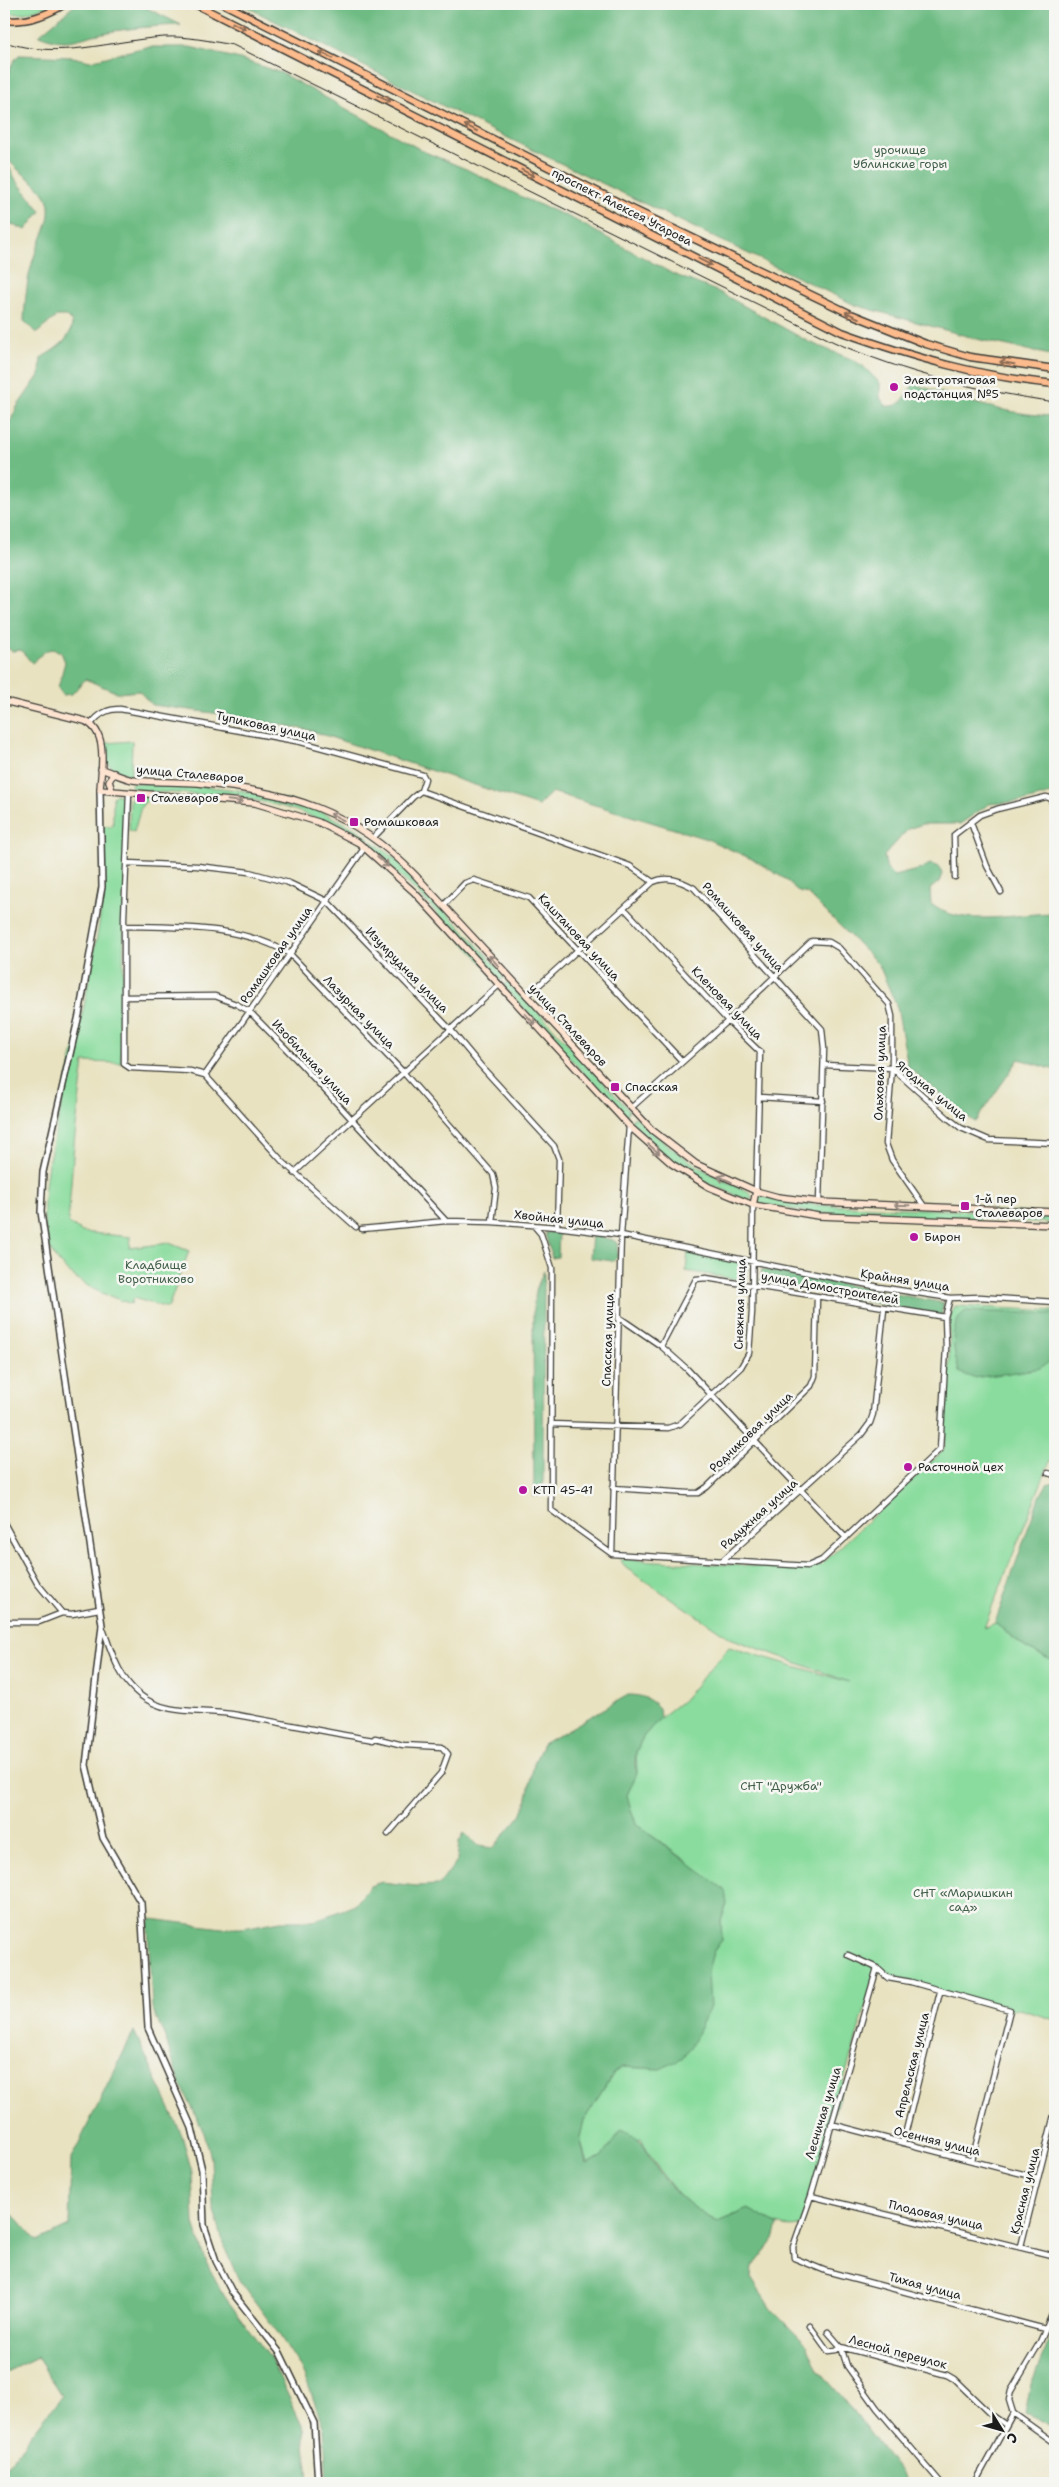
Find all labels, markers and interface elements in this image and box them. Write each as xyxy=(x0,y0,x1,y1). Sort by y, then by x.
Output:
one-way arrow xyxy=(231,21,246,31)
one-way arrow xyxy=(318,50,333,60)
one-way arrow xyxy=(376,94,391,104)
one-way arrow xyxy=(464,123,479,132)
park label: урочище Ублинские горы xyxy=(853,142,947,172)
street label: проспект Алексея Угарова xyxy=(549,165,695,250)
one-way arrow xyxy=(521,168,536,178)
one-way arrow xyxy=(697,257,712,267)
one-way arrow xyxy=(845,309,860,319)
one-way arrow xyxy=(999,358,1015,368)
place label: Электротяговая подстанция №5 xyxy=(904,372,999,402)
marker: Электротяговая подстанция №5 xyxy=(888,381,900,393)
street label: Тупиковая улица xyxy=(215,708,318,745)
street label: улица Сталеваров xyxy=(136,761,244,787)
place label: Сталеваров xyxy=(151,790,219,806)
marker: Сталеваров xyxy=(135,792,147,804)
one-way arrow xyxy=(227,796,243,806)
one-way arrow xyxy=(330,812,345,821)
place label: Ромашковая xyxy=(364,814,439,830)
marker: Ромашковая xyxy=(348,816,360,828)
one-way arrow xyxy=(376,857,389,868)
street label: Ромашковая улица xyxy=(699,879,788,976)
street label: Каштановая улица xyxy=(535,890,624,984)
street label: Ромашковая улица xyxy=(236,903,316,1007)
street label: Изумрудная улица xyxy=(362,924,452,1017)
one-way arrow xyxy=(488,954,500,967)
street label: Кленовая улица xyxy=(688,963,767,1044)
street label: Лазурная улица xyxy=(320,972,399,1053)
street label: улица Сталеваров xyxy=(525,980,611,1070)
one-way arrow xyxy=(524,1013,536,1025)
street label: Изобильная улица xyxy=(268,1016,356,1108)
street label: Ольховая улица xyxy=(870,1025,890,1121)
street label: Ягодная улица xyxy=(893,1057,972,1125)
place label: Спасская xyxy=(625,1079,678,1095)
marker: Спасская xyxy=(609,1081,621,1093)
one-way arrow xyxy=(647,1144,660,1155)
one-way arrow xyxy=(718,1173,733,1183)
place label: 1-й пер Сталеваров xyxy=(975,1191,1043,1221)
marker: 1-й пер Сталеваров xyxy=(959,1200,971,1212)
one-way arrow xyxy=(894,1201,910,1210)
street label: Хвойная улица xyxy=(513,1206,605,1232)
place label: Бирон xyxy=(924,1229,961,1245)
marker: Бирон xyxy=(908,1231,920,1243)
park label: Кладбище Воротниково xyxy=(118,1257,194,1287)
street label: Снежная улица xyxy=(730,1258,750,1350)
street label: Крайняя улица xyxy=(859,1265,951,1295)
street label: улица Домостроителей xyxy=(760,1268,900,1308)
street label: Спасская улица xyxy=(598,1292,618,1387)
street label: Родниковая улица xyxy=(706,1388,796,1476)
place label: Расточной цех xyxy=(918,1459,1004,1475)
marker: Расточной цех xyxy=(902,1461,914,1473)
street label: Радужная улица xyxy=(717,1475,801,1553)
place label: КТП 45-41 xyxy=(533,1482,593,1498)
marker: КТП 45-41 xyxy=(517,1484,529,1496)
park label: СНТ "Дружба" xyxy=(740,1778,822,1794)
park label: СНТ «Маришкин сад» xyxy=(913,1885,1013,1915)
street label: Апрельская улица xyxy=(891,2010,933,2119)
street label: Лесничая улица xyxy=(801,2064,845,2161)
street label: Осенняя улица xyxy=(892,2122,983,2160)
street label: Красная улица xyxy=(1007,2146,1044,2236)
street label: Плодовая улица xyxy=(887,2196,985,2234)
street label: Тихая улица xyxy=(887,2269,964,2304)
street label: Лесной переулок xyxy=(847,2331,949,2373)
north arrow xyxy=(976,2404,1026,2454)
text: С xyxy=(1003,2429,1022,2447)

